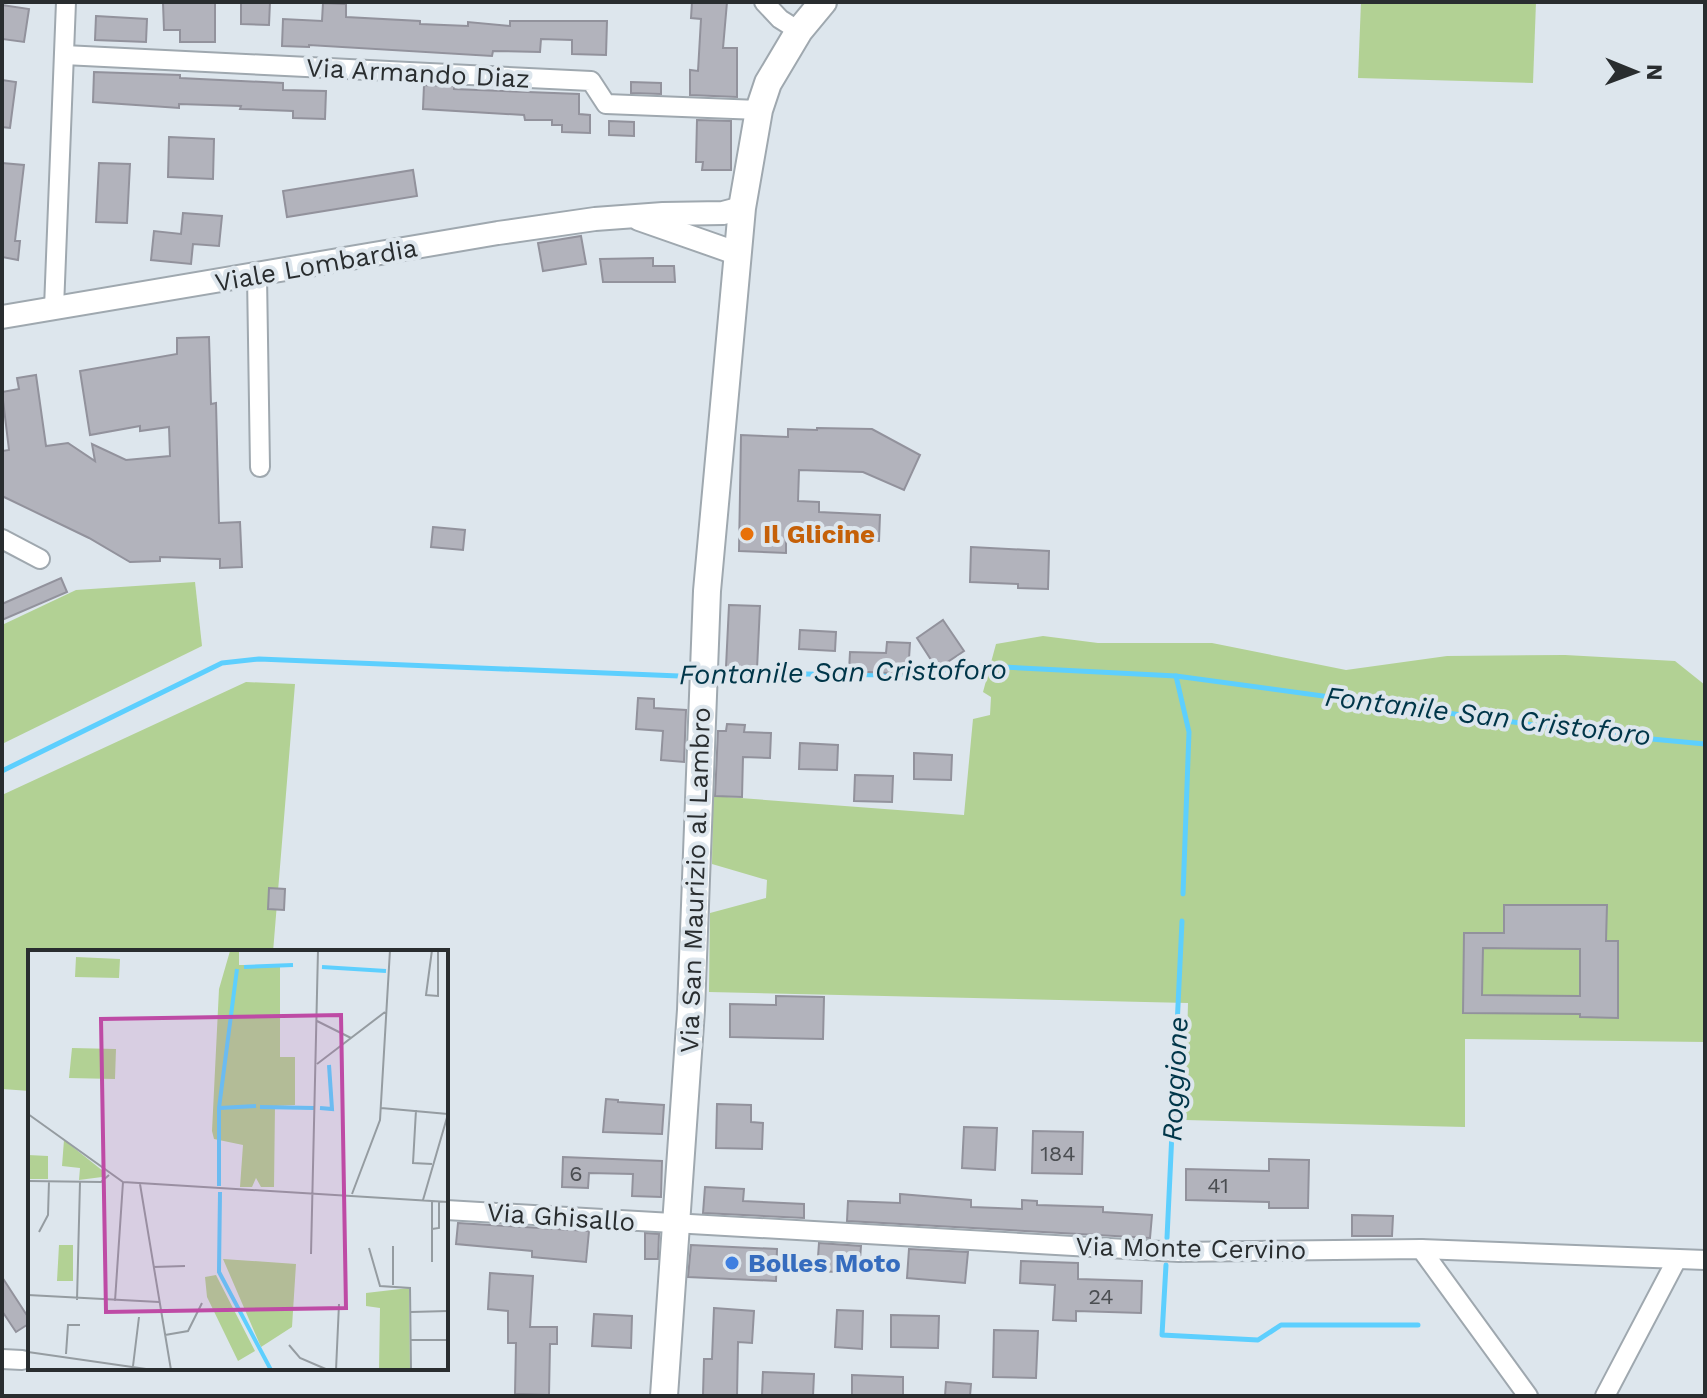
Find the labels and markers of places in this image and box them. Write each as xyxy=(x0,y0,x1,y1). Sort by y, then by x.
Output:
place label: Il Glicine xyxy=(763,519,875,549)
marker: Il Glicine xyxy=(738,525,756,543)
place label: Bolles Moto xyxy=(748,1248,901,1278)
marker: Bolles Moto xyxy=(723,1254,741,1272)

